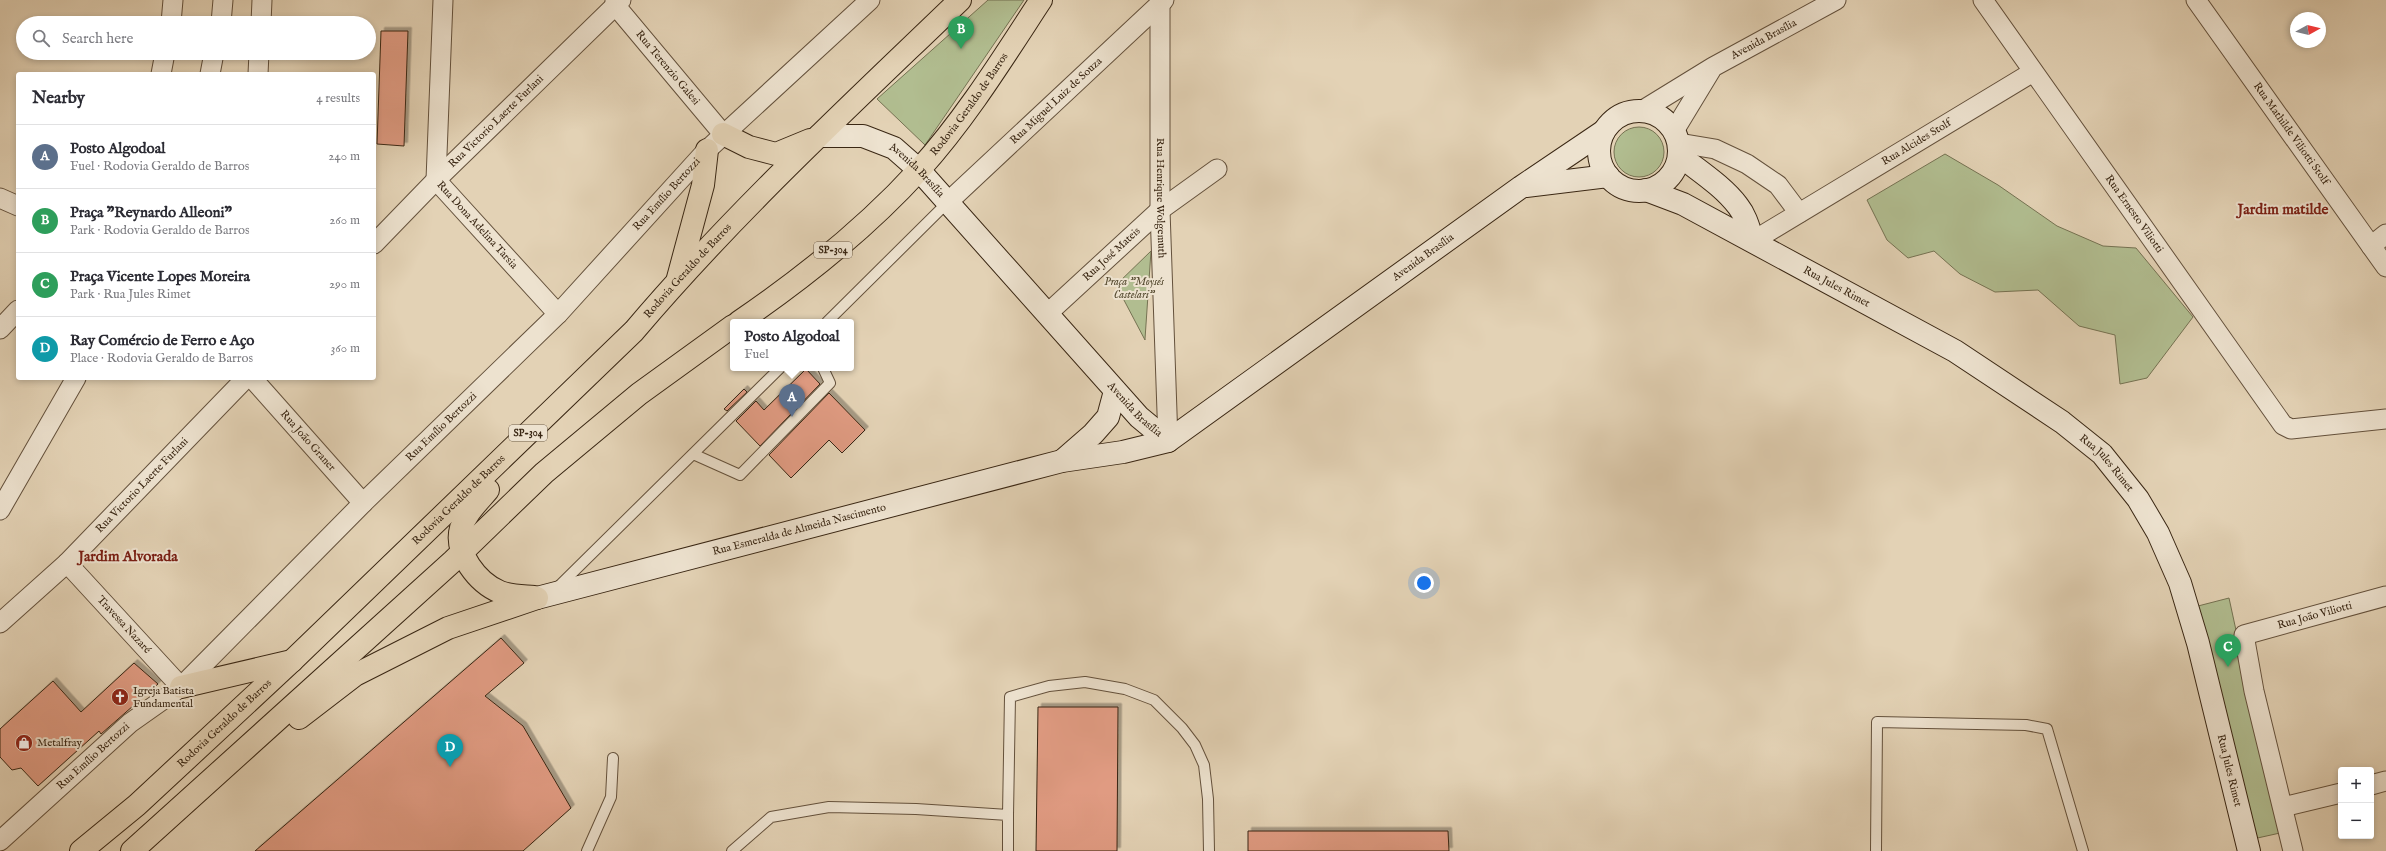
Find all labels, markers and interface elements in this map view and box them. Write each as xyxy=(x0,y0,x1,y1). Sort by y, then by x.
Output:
north arrow xyxy=(2290,12,2326,48)
search box xyxy=(16,16,376,60)
pin: B xyxy=(948,16,974,49)
street label: Avenida Brasília xyxy=(1728,16,1799,63)
icon: search xyxy=(30,27,52,49)
street label: Rua Terenzio Galesi xyxy=(632,28,703,108)
text: Search here xyxy=(62,29,133,48)
street label: Rodovia Geraldo de Barros xyxy=(927,50,1012,159)
street label: Rua Miguel Luiz de Souza xyxy=(1007,54,1105,147)
street label: Rua Victorio Laerte Furlani xyxy=(446,72,547,171)
street label: Rua Mathilde Viliotti Stolf xyxy=(2250,80,2333,189)
text: Nearby xyxy=(32,88,85,109)
text: 4 results xyxy=(316,90,360,107)
street label: Rua Alcides Stolf xyxy=(1879,115,1956,169)
street label: Rua Henrique Wolgemuth xyxy=(1153,138,1169,259)
text: Posto Algodoal xyxy=(70,139,165,158)
street label: Avenida Brasília xyxy=(886,139,947,201)
text: A xyxy=(41,148,49,165)
text: 240 m xyxy=(328,148,360,165)
street label: Rua Emílio Bertozzi xyxy=(630,155,703,234)
text: Fuel · Rodovia Geraldo de Barros xyxy=(70,158,249,175)
street label: Rua Ernesto Viliotti xyxy=(2102,172,2166,256)
street label: Rua Dona Adelina Tarsia xyxy=(433,178,521,272)
district label: Jardim matilde xyxy=(2236,200,2328,219)
text: Praça "Reynardo Alleoni" xyxy=(70,203,232,222)
text: B xyxy=(41,212,49,229)
text: 260 m xyxy=(329,212,360,229)
street label: Rodovia Geraldo de Barros xyxy=(641,220,735,321)
text: Park · Rodovia Geraldo de Barros xyxy=(70,222,250,239)
street label: Rua José Mateis xyxy=(1080,224,1144,284)
street label: Avenida Brasília xyxy=(1389,230,1457,285)
road number: SP-304 xyxy=(814,242,852,258)
street label: Rua Jules Rimet xyxy=(1801,263,1873,311)
text: Praça Vicente Lopes Moreira xyxy=(70,267,250,286)
park label: Praça "Moysés Castelari" xyxy=(1104,275,1165,302)
text: C xyxy=(40,276,50,293)
text: 290 m xyxy=(329,276,360,293)
text: Park · Rua Jules Rimet xyxy=(70,286,191,303)
popup xyxy=(730,319,854,371)
text: Posto Algodoal xyxy=(744,327,840,346)
text: Ray Comércio de Ferro e Aço xyxy=(70,331,254,350)
text: D xyxy=(40,340,50,357)
text: 360 m xyxy=(330,340,360,357)
text: Fuel xyxy=(744,346,769,363)
text: Place · Rodovia Geraldo de Barros xyxy=(70,350,253,367)
street label: Avenida Brasília xyxy=(1103,378,1165,440)
pin: A xyxy=(779,384,805,417)
street label: Rua Emílio Bertozzi xyxy=(403,389,480,465)
street label: Rua João Graner xyxy=(277,407,339,474)
road number: SP-304 xyxy=(509,425,547,441)
street label: Rua Jules Rimet xyxy=(2076,431,2137,495)
street label: Rua Victorio Laerte Furlani xyxy=(93,435,191,536)
street label: Rodovia Geraldo de Barros xyxy=(409,452,509,548)
street label: Rua Esmeralda de Almeida Nascimento xyxy=(711,500,888,559)
district label: Jardim Alvorada xyxy=(76,547,178,566)
your location xyxy=(1414,573,1434,593)
street label: Travessa Nazaré xyxy=(94,593,154,657)
street label: Rua João Viliotti xyxy=(2276,599,2354,632)
pin: C xyxy=(2215,634,2241,667)
street label: Rodovia Geraldo de Barros xyxy=(174,676,275,771)
place label: Igreja Batista Fundamental xyxy=(133,684,194,711)
church icon: Igreja Batista Fundamental xyxy=(110,687,130,707)
street label: Rua Emílio Bertozzi xyxy=(54,720,133,793)
shop icon: Metalfray xyxy=(14,733,34,753)
street label: Rua Jules Rimet xyxy=(2214,733,2245,808)
pin: D xyxy=(437,734,463,767)
place label: Metalfray xyxy=(37,736,83,750)
map controls xyxy=(2338,767,2374,839)
button: + xyxy=(2338,767,2374,803)
button: − xyxy=(2338,803,2374,839)

